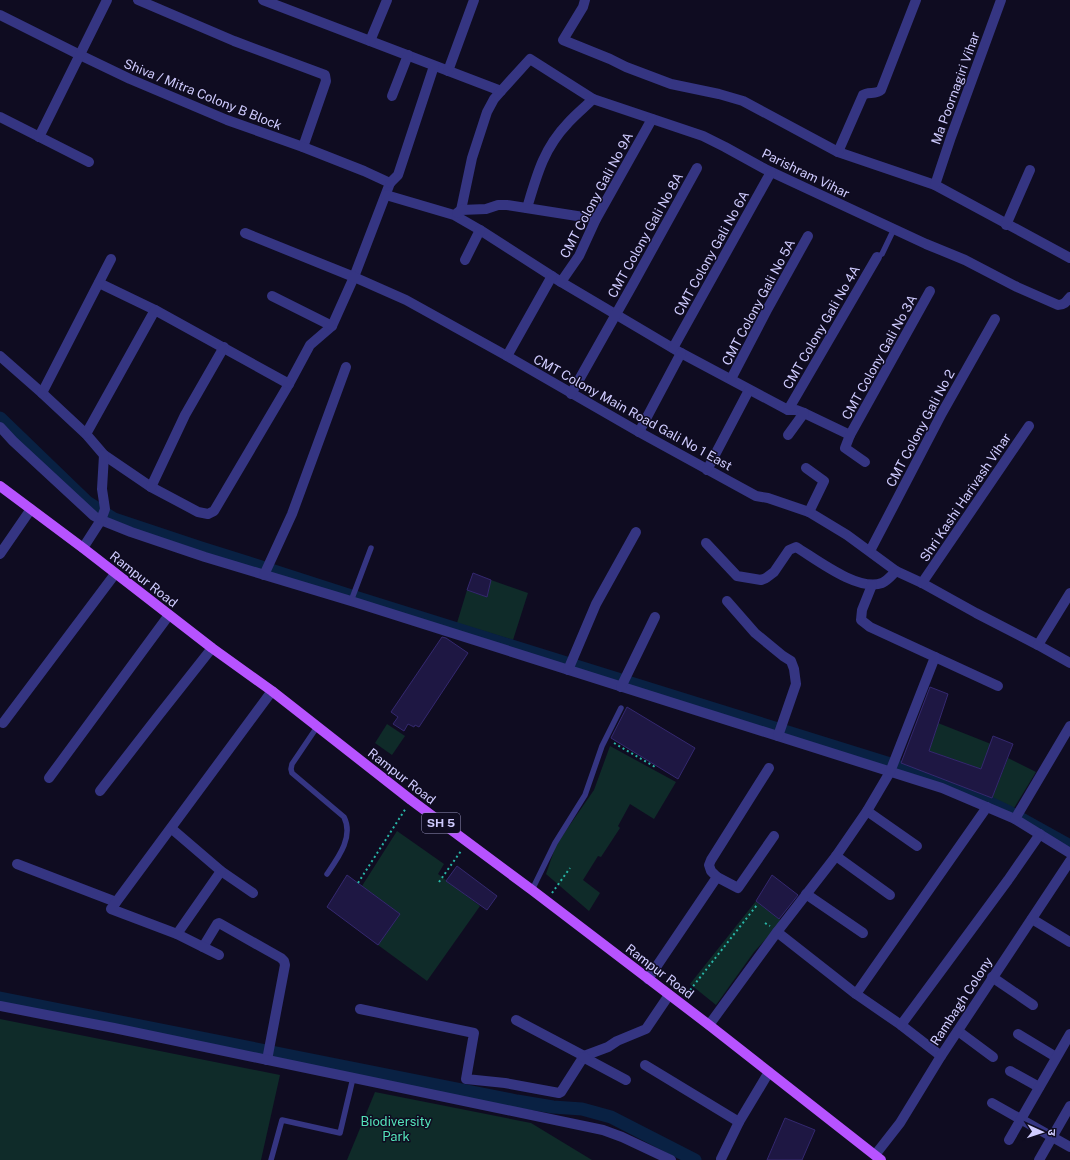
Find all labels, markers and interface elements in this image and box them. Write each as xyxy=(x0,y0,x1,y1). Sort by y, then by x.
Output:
street label: Ma Poornagiri Vihar xyxy=(928,30,983,147)
street label: Shiva / Mitra Colony B Block xyxy=(122,56,284,133)
street label: CMT Colony Gali No 9A xyxy=(557,130,636,261)
street label: Parishram Vihar xyxy=(760,146,852,201)
street label: CMT Colony Gali No 8A xyxy=(605,170,686,300)
street label: CMT Colony Gali No 6A xyxy=(671,188,752,318)
street label: CMT Colony Gali No 5A xyxy=(719,237,798,368)
street label: CMT Colony Gali No 4A xyxy=(780,263,863,392)
street label: CMT Colony Gali No 3A xyxy=(839,292,920,422)
street label: CMT Colony Main Road Gali No 1 East xyxy=(531,351,735,473)
street label: CMT Colony Gali No 2 xyxy=(883,367,958,489)
street label: Shri Kashi Harivash Vihar xyxy=(917,430,1014,564)
street label: Rampur Road xyxy=(107,548,180,610)
street label: Rampur Road xyxy=(365,745,438,807)
road number: SH 5 xyxy=(422,813,460,833)
street label: Rampur Road xyxy=(623,941,697,1002)
street label: Rambagh Colony xyxy=(927,954,996,1048)
north arrow xyxy=(1022,1112,1062,1152)
park label: Biodiversity Park xyxy=(361,1114,432,1144)
text: उ xyxy=(1046,1129,1058,1137)

